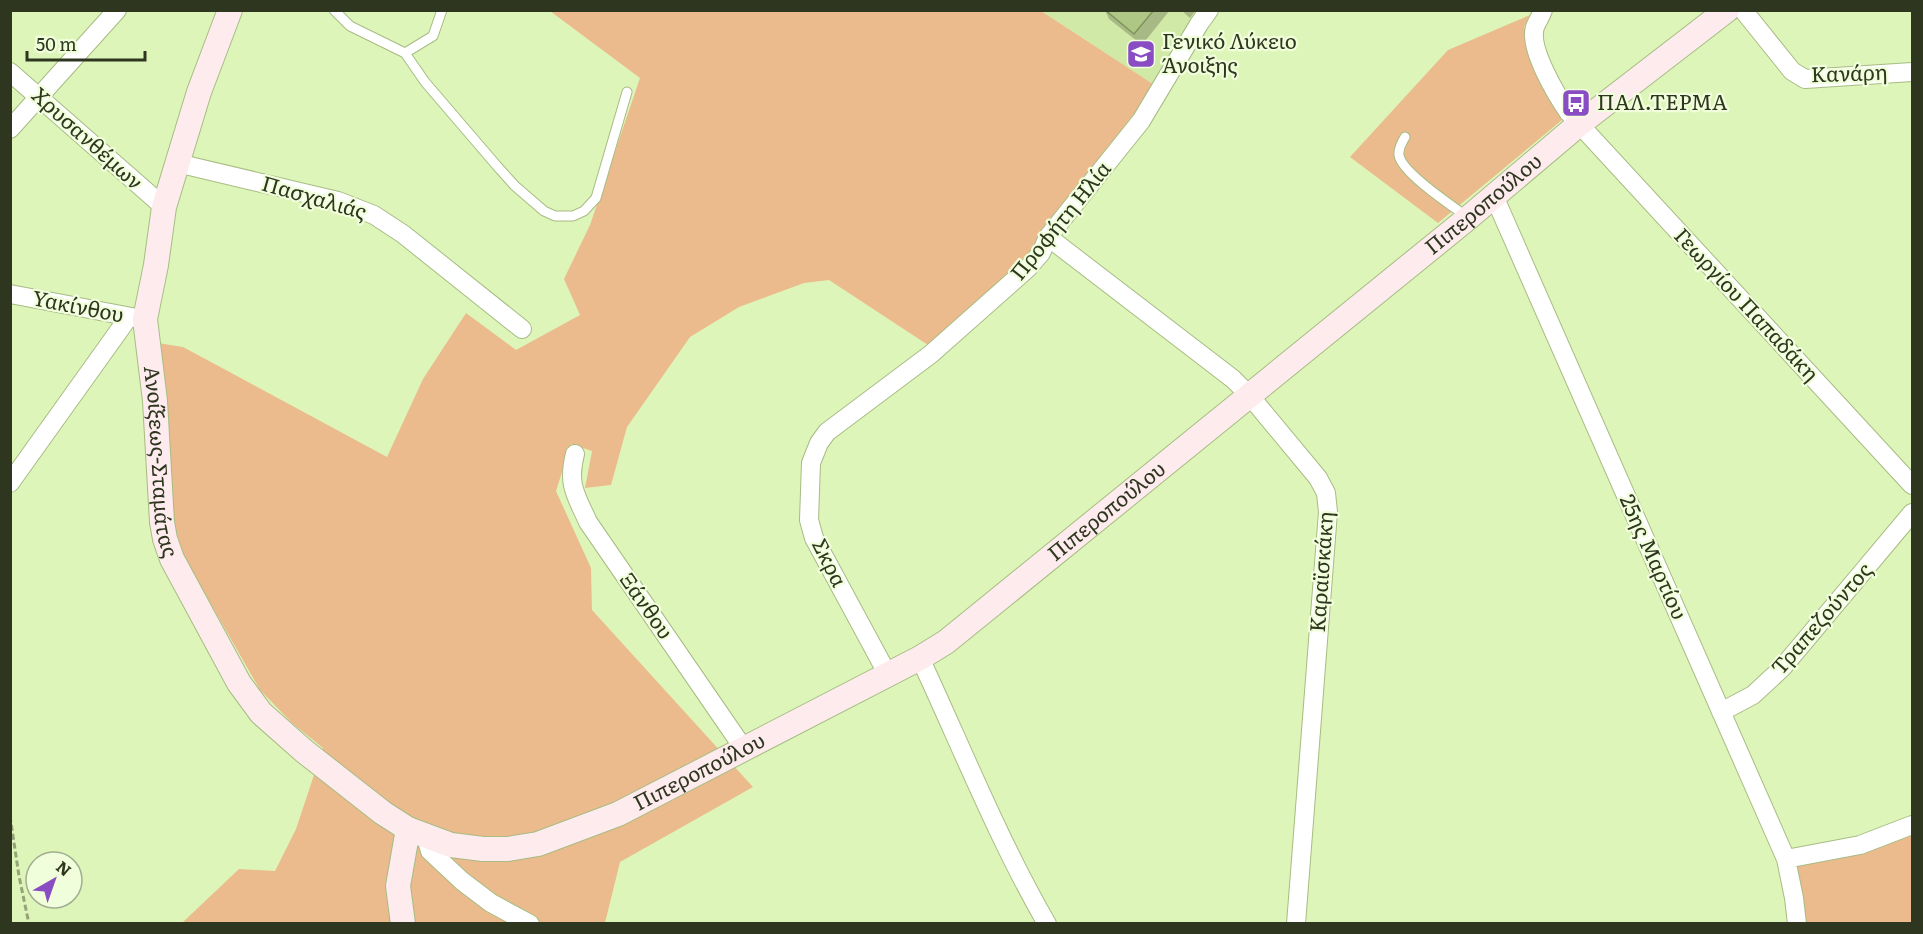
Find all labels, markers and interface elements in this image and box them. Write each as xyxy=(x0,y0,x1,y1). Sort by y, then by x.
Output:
scale bar xyxy=(27,24,146,62)
place label: Γενικό Λύκειο Άνοιξης xyxy=(1162,24,1297,79)
text: 50 m xyxy=(36,30,77,57)
school or university icon: Γενικό Λύκειο Άνοιξης xyxy=(1125,38,1157,70)
street label: Κανάρη xyxy=(1810,55,1888,88)
street label: Χρυσανθέμων xyxy=(26,79,151,195)
place label: ΠΑΛ.ΤΕΡΜΑ xyxy=(1597,85,1728,116)
bus stop icon: ΠΑΛ.ΤΕΡΜΑ xyxy=(1560,87,1592,119)
street label: Πιπεροπούλου xyxy=(1417,144,1547,260)
street label: Προφήτη Ηλία xyxy=(1001,153,1117,286)
street label: Πασχαλιάς xyxy=(259,166,371,225)
street label: Γεωργίου Παπαδάκη xyxy=(1668,220,1827,387)
street label: Υακίνθου xyxy=(30,281,127,329)
street label: Ανοίξεως-Σταμάτας xyxy=(138,364,188,561)
street label: Πιπεροπούλου xyxy=(1040,452,1171,567)
street label: 25ης Μαρτίου xyxy=(1614,488,1697,623)
street label: Καραϊσκάκη xyxy=(1300,510,1339,633)
street label: Σκρα xyxy=(806,532,857,591)
street label: Τραπεζούντος xyxy=(1762,554,1878,680)
street label: Ξάνθου xyxy=(614,565,682,644)
street label: Πιπεροπούλου xyxy=(627,723,769,817)
north arrow xyxy=(24,850,84,910)
text: N xyxy=(51,854,77,881)

